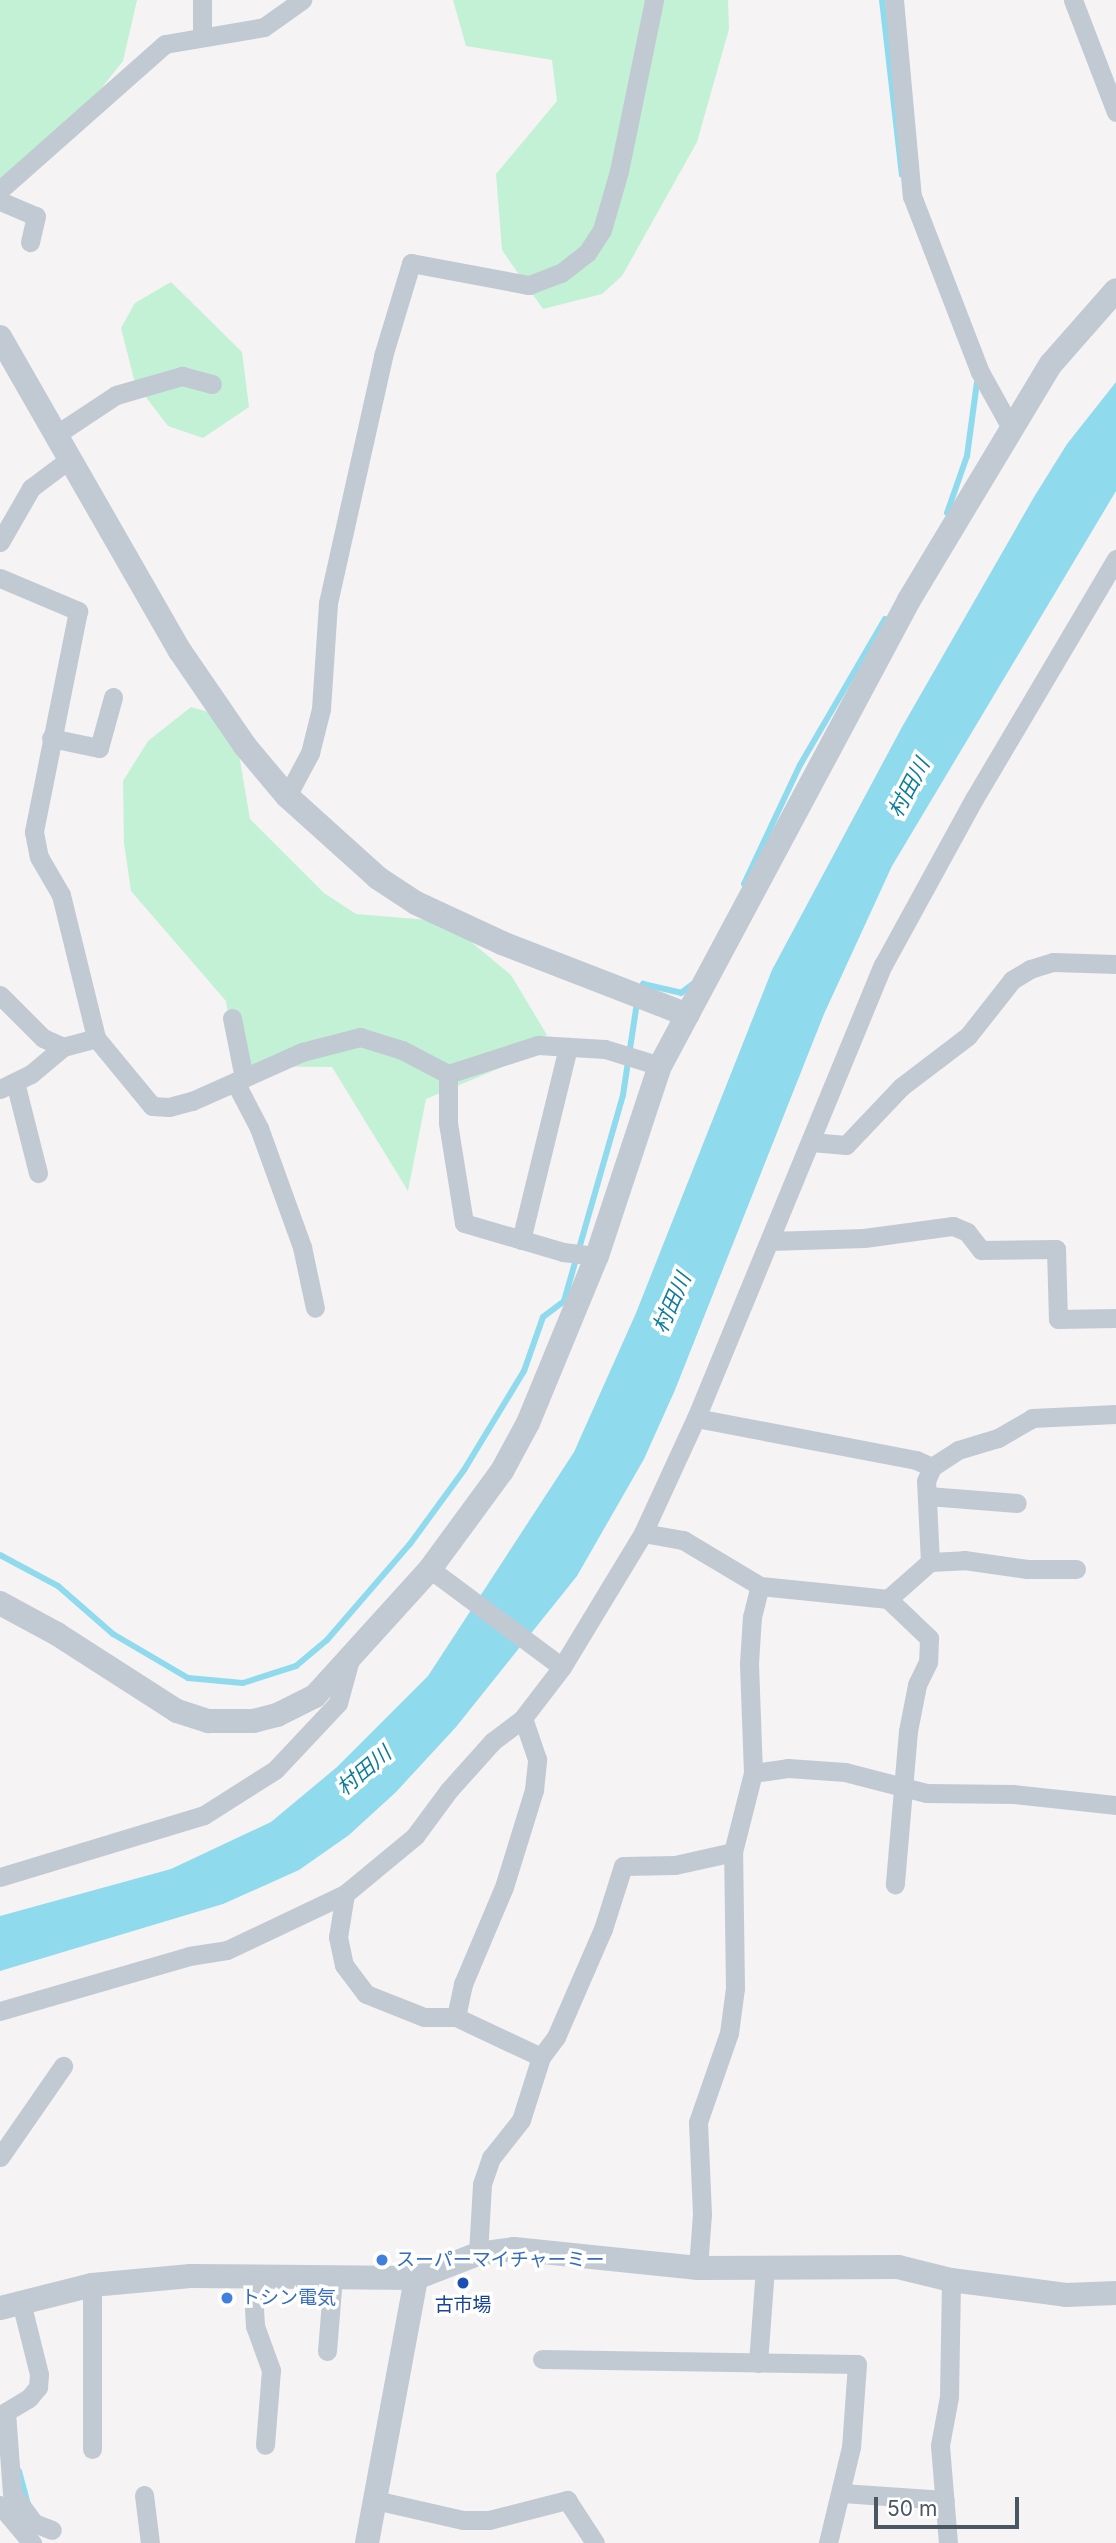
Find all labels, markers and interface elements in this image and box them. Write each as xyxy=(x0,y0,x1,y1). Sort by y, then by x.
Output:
water label: 村田川 xyxy=(883,754,935,822)
water label: 村田川 xyxy=(648,1269,696,1337)
water label: 村田川 xyxy=(332,1741,396,1801)
place label: スーパーマイチャーミー xyxy=(396,2249,605,2271)
marker: スーパーマイチャーミー xyxy=(374,2252,390,2268)
marker: 古市場 xyxy=(455,2275,471,2291)
place label: トシン電気 xyxy=(241,2287,336,2309)
marker: トシン電気 xyxy=(219,2290,235,2306)
place label: 古市場 xyxy=(435,2294,491,2316)
scale bar xyxy=(878,2484,1023,2528)
text: 50 m xyxy=(887,2496,937,2521)

